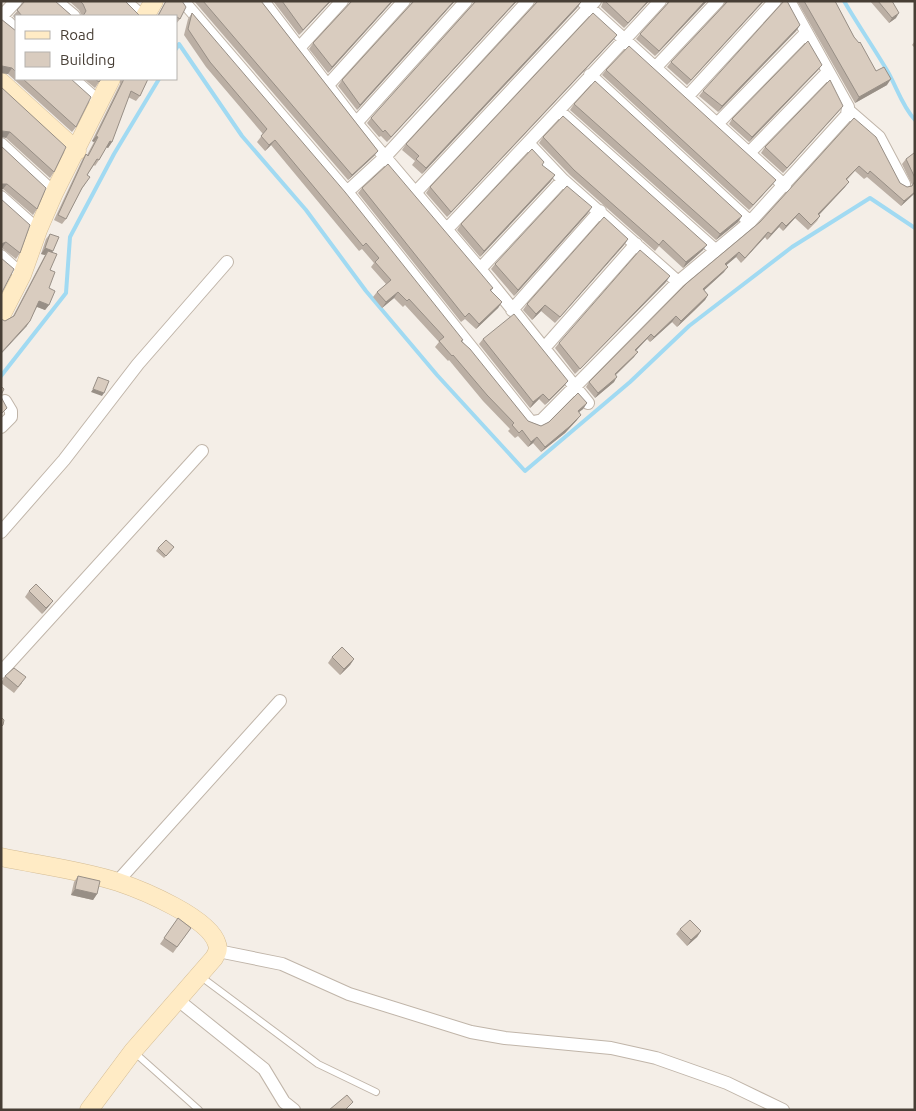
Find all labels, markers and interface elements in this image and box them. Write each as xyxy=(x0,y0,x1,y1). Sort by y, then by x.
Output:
legend xyxy=(15,15,178,80)
text: Road xyxy=(60,26,95,43)
text: Building xyxy=(60,51,115,68)

